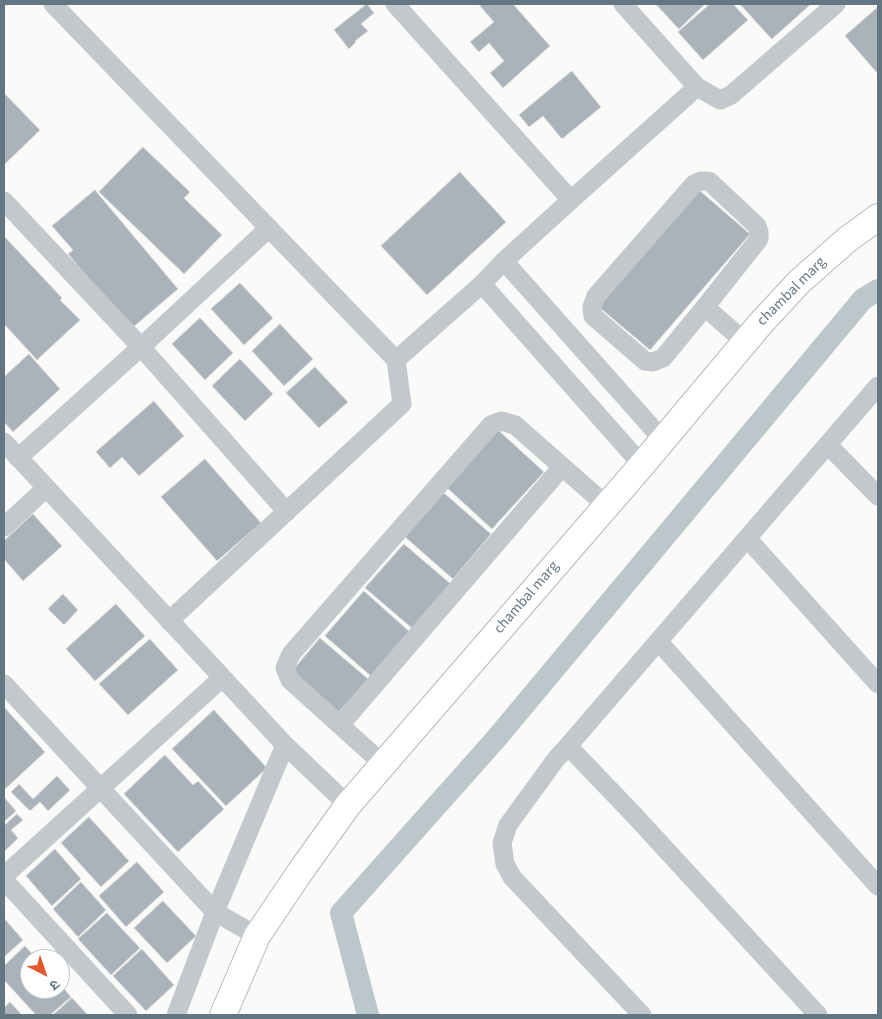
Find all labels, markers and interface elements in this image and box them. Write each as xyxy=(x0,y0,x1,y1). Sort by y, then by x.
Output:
street label: chambal marg xyxy=(754,254,830,330)
street label: chambal marg xyxy=(491,558,563,638)
north arrow xyxy=(20,949,70,999)
text: उ xyxy=(45,974,64,995)

